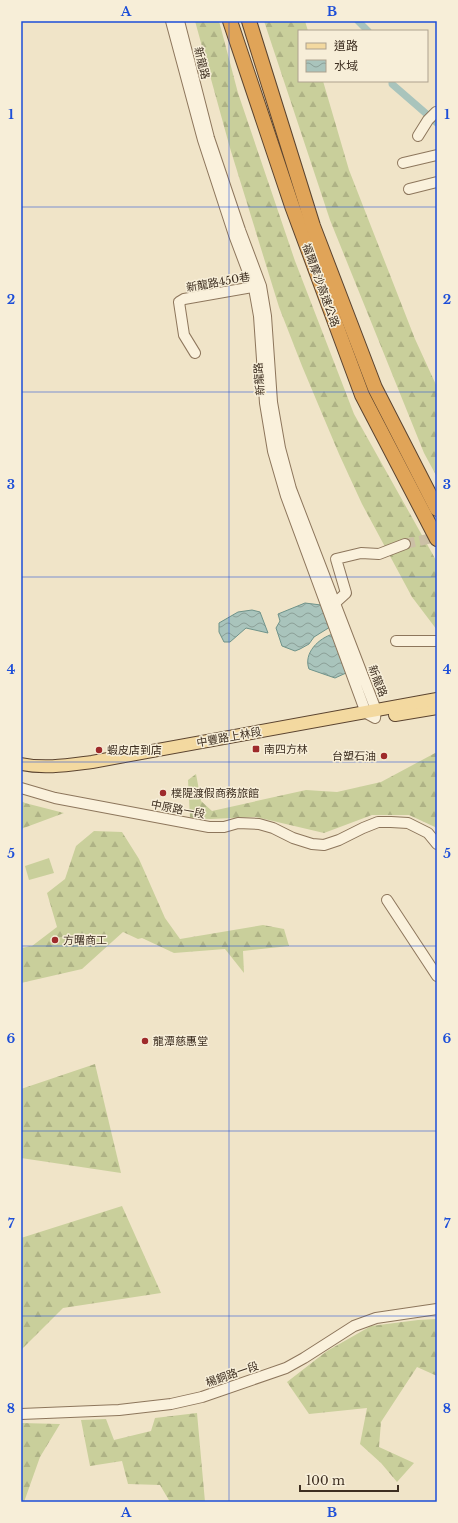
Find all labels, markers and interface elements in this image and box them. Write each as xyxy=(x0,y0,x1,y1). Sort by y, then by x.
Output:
text: A xyxy=(120,3,132,20)
text: B xyxy=(327,3,337,20)
legend xyxy=(298,30,428,82)
text: 道路 xyxy=(334,38,358,53)
street label: 新龍路 xyxy=(191,45,213,81)
text: 水域 xyxy=(334,58,358,73)
text: 1 xyxy=(8,106,14,123)
text: 1 xyxy=(444,106,450,123)
street label: 福爾摩沙高速公路 xyxy=(299,241,343,329)
street label: 新龍路450巷 xyxy=(185,270,251,294)
text: 2 xyxy=(7,291,15,308)
text: 2 xyxy=(443,291,451,308)
street label: 新龍路 xyxy=(251,362,267,396)
text: 3 xyxy=(7,476,15,493)
text: 3 xyxy=(443,476,451,493)
text: 4 xyxy=(7,661,16,678)
text: 4 xyxy=(443,661,452,678)
street label: 新龍路 xyxy=(366,663,390,699)
street label: 中豐路上林段 xyxy=(195,724,263,750)
place label: 南四方林 xyxy=(264,742,308,756)
place label: 蝦皮店到店 xyxy=(107,743,162,757)
marker: 南四方林 xyxy=(251,744,261,754)
marker: 蝦皮店到店 xyxy=(94,745,104,755)
place label: 台塑石油 xyxy=(332,749,376,763)
marker: 台塑石油 xyxy=(379,751,389,761)
place label: 樸隄渡假商務旅館 xyxy=(171,786,259,800)
marker: 樸隄渡假商務旅館 xyxy=(158,788,168,798)
street label: 中原路一段 xyxy=(150,797,206,821)
text: 5 xyxy=(7,845,15,862)
text: 5 xyxy=(443,845,451,862)
place label: 方曙商工 xyxy=(63,933,107,947)
marker: 方曙商工 xyxy=(50,935,60,945)
text: 6 xyxy=(7,1030,16,1047)
text: 6 xyxy=(443,1030,452,1047)
place label: 龍潭慈惠堂 xyxy=(153,1034,208,1048)
marker: 龍潭慈惠堂 xyxy=(140,1036,150,1046)
text: 7 xyxy=(8,1215,15,1232)
text: 7 xyxy=(444,1215,451,1232)
street label: 楊銅路一段 xyxy=(204,1358,260,1390)
text: 8 xyxy=(7,1400,15,1417)
text: 8 xyxy=(443,1400,451,1417)
scale bar xyxy=(300,1467,398,1493)
text: 100 m xyxy=(306,1473,345,1488)
text: A xyxy=(120,1504,132,1521)
text: B xyxy=(327,1504,337,1521)

